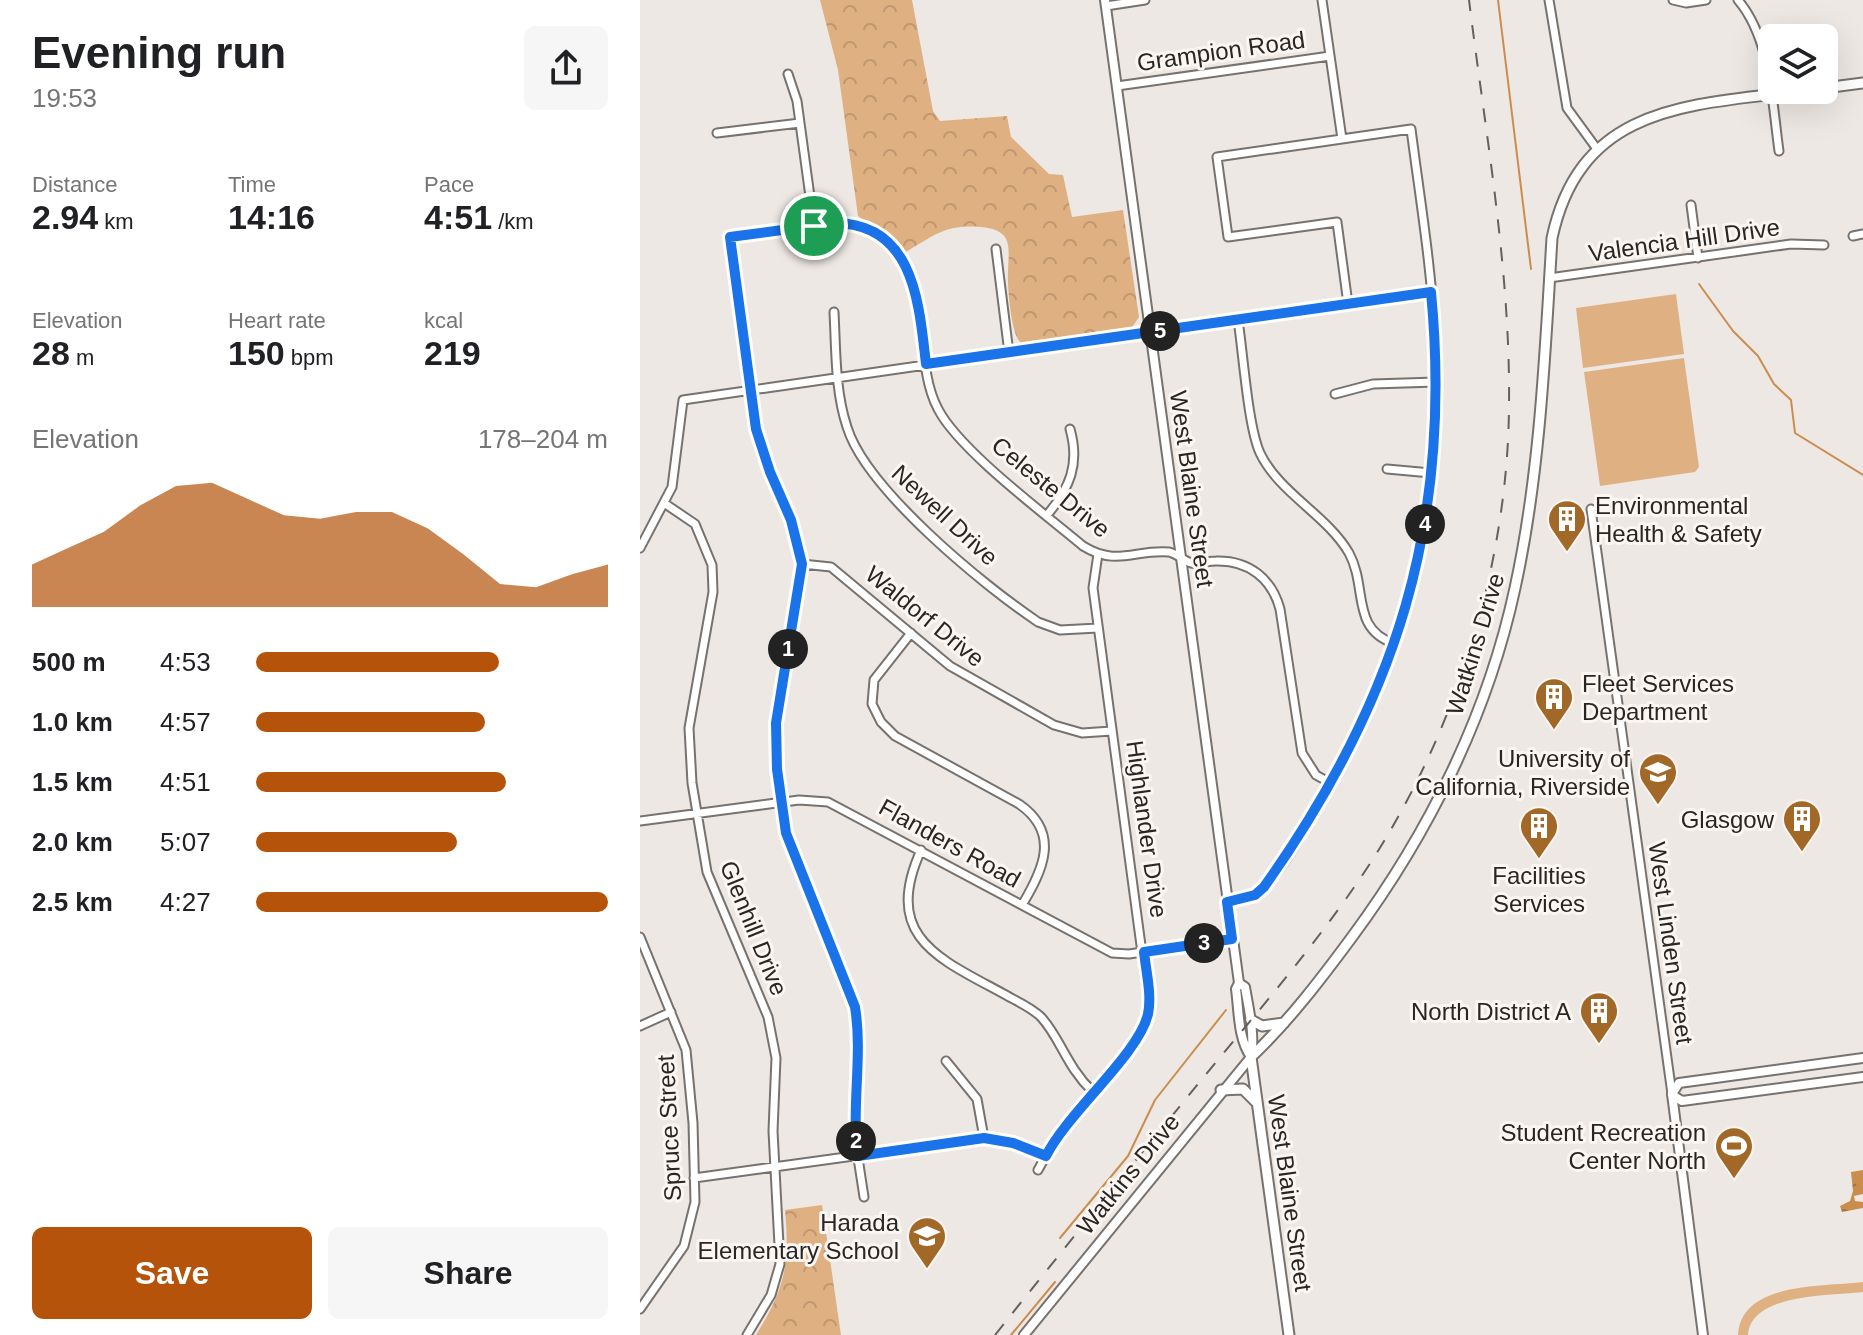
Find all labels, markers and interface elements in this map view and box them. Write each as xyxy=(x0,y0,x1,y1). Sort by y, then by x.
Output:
map controls xyxy=(1758,24,1838,104)
button: layers xyxy=(1758,24,1838,104)
button: share xyxy=(524,26,608,110)
street label: Grampion Road xyxy=(1135,26,1307,76)
text: Evening run xyxy=(32,28,286,77)
text: 19:53 xyxy=(32,83,97,113)
text: Distance xyxy=(32,172,118,197)
text: Time xyxy=(228,172,276,197)
text: Pace xyxy=(424,172,474,197)
pin xyxy=(780,192,848,260)
text: 2.94 xyxy=(32,198,98,236)
text: 14:16 xyxy=(228,198,315,236)
text: 4:51 xyxy=(424,198,492,236)
icon: arrive xyxy=(792,204,836,248)
text: km xyxy=(98,209,134,234)
text: /km xyxy=(492,209,534,234)
street label: Valencia Hill Drive xyxy=(1587,213,1781,267)
text: Elevation xyxy=(32,308,123,333)
text: Heart rate xyxy=(228,308,326,333)
text: kcal xyxy=(424,308,463,333)
pin: 5 xyxy=(1140,311,1180,351)
text: 5 xyxy=(1154,318,1166,343)
text: 28 xyxy=(32,334,70,372)
text: 150 xyxy=(228,334,285,372)
text: 219 xyxy=(424,334,481,372)
text: m xyxy=(70,345,94,370)
text: bpm xyxy=(285,345,334,370)
street label: West Blaine Street xyxy=(1165,389,1219,589)
text: Elevation xyxy=(32,424,139,454)
text: 178–204 m xyxy=(478,424,608,454)
street label: Celeste Drive xyxy=(987,431,1115,543)
street label: Newell Drive xyxy=(887,459,1003,571)
place label: Environmental Health & Safety xyxy=(1595,492,1762,547)
building icon: Environmental Health & Safety xyxy=(1546,498,1588,553)
pin: 4 xyxy=(1405,504,1445,544)
text: 4 xyxy=(1419,511,1431,536)
street label: Waldorf Drive xyxy=(860,560,990,672)
street label: Watkins Drive xyxy=(1441,570,1509,718)
pin: 1 xyxy=(768,629,808,669)
text: 1 xyxy=(782,636,794,661)
text: 500 m xyxy=(32,647,106,677)
text: 4:53 xyxy=(160,647,211,677)
place label: Fleet Services Department xyxy=(1582,670,1734,725)
building icon: Fleet Services Department xyxy=(1533,676,1575,731)
text: 1.0 km xyxy=(32,707,113,737)
text: 4:57 xyxy=(160,707,211,737)
street label: Highlander Drive xyxy=(1121,739,1173,919)
place label: University of California, Riverside xyxy=(1415,745,1630,800)
school or university icon: University of California, Riverside xyxy=(1637,751,1679,806)
text: 1.5 km xyxy=(32,767,113,797)
text: 4:51 xyxy=(160,767,211,797)
street label: Flanders Road xyxy=(875,793,1025,893)
building icon: Glasgow xyxy=(1781,798,1823,853)
building icon: Facilities Services xyxy=(1518,805,1560,860)
place label: Glasgow xyxy=(1681,806,1775,833)
text: 2.0 km xyxy=(32,827,113,857)
text: 5:07 xyxy=(160,827,211,857)
street label: West Linden Street xyxy=(1643,840,1699,1046)
street label: Glenhill Drive xyxy=(715,857,793,999)
place label: Facilities Services xyxy=(1492,862,1586,917)
text: 2.5 km xyxy=(32,887,113,917)
text: 4:27 xyxy=(160,887,211,917)
pin: 3 xyxy=(1184,923,1224,963)
text: 3 xyxy=(1198,930,1210,955)
building icon: North District A xyxy=(1578,990,1620,1045)
place label: North District A xyxy=(1411,998,1571,1025)
street label: Spruce Street xyxy=(652,1054,686,1202)
street label: West Blaine Street xyxy=(1263,1093,1317,1293)
street label: Watkins Drive xyxy=(1071,1108,1185,1240)
place label: Student Recreation Center North xyxy=(1501,1119,1706,1174)
pin: 2 xyxy=(836,1121,876,1161)
sports icon: Student Recreation Center North xyxy=(1713,1125,1755,1180)
text: 2 xyxy=(850,1128,862,1153)
place label: Harada Elementary School xyxy=(698,1209,900,1264)
school or university icon: Harada Elementary School xyxy=(906,1215,948,1270)
button: Save xyxy=(32,1227,312,1319)
button: Share xyxy=(328,1227,608,1319)

